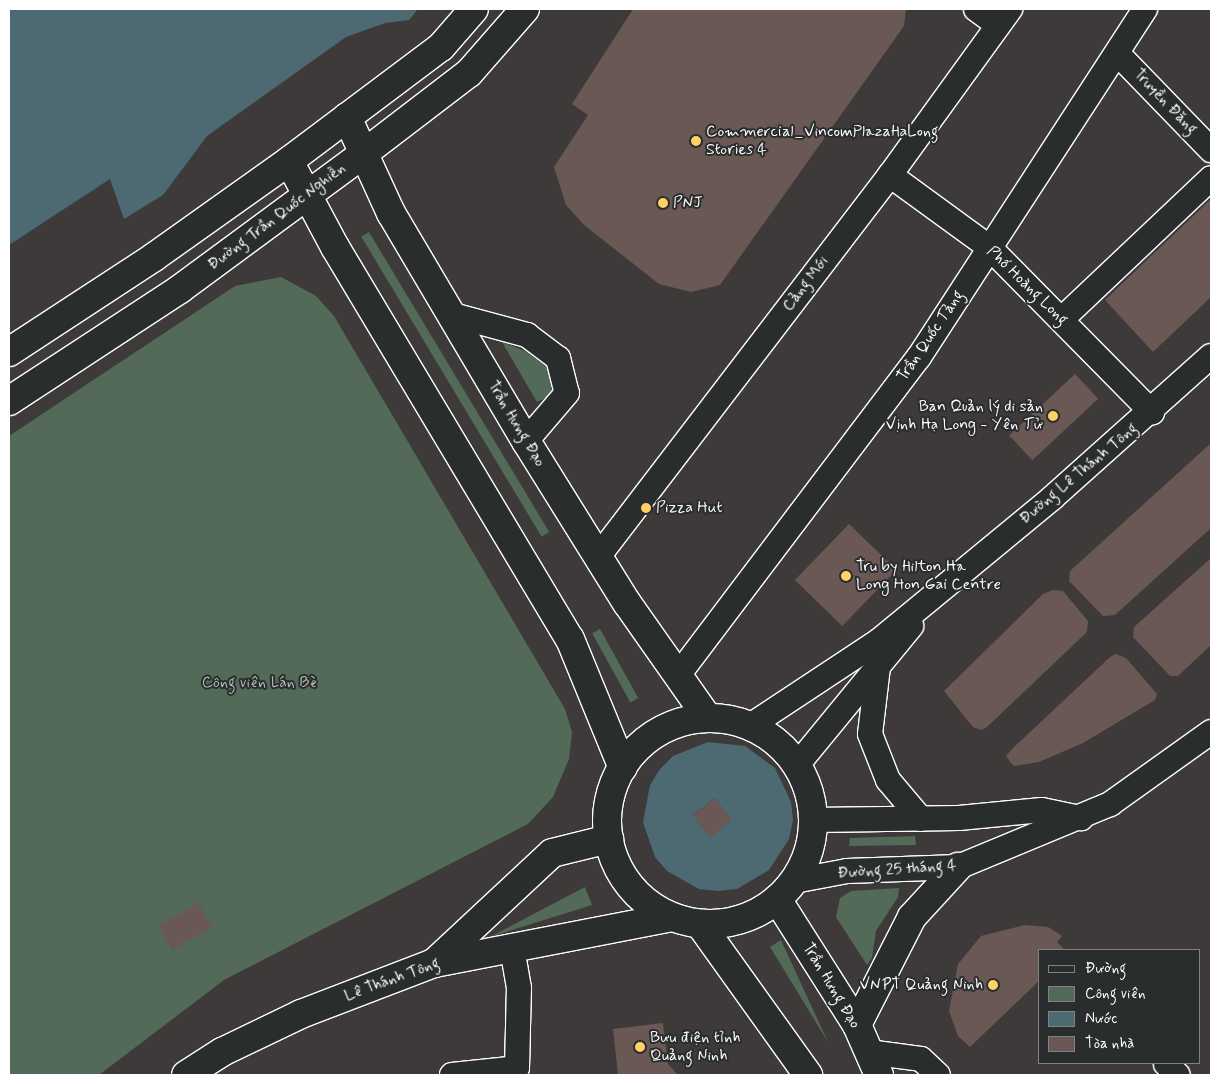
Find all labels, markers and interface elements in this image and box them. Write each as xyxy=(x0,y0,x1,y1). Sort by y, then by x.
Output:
street label: Truyền Đăng xyxy=(1129,65,1201,139)
place label: Commercial_VincomPlazaHaLong Stories 4 xyxy=(706,122,939,160)
marker: Commercial_VincomPlazaHaLong Stories 4 xyxy=(690,135,702,147)
street label: Đường Trần Quốc Nghiễn xyxy=(206,160,348,274)
place label: PNJ xyxy=(673,193,702,213)
marker: PNJ xyxy=(657,197,669,209)
street label: Phố Hoàng Long xyxy=(982,242,1072,330)
street label: Cảng Mới xyxy=(779,252,833,316)
street label: Trần Quốc Tảng xyxy=(894,288,968,384)
street label: Trần Hưng Đạo xyxy=(483,377,549,471)
place label: Ban Quản lý di sản Vịnh Hạ Long - Yên Tử xyxy=(888,397,1043,435)
marker: Ban Quản lý di sản Vịnh Hạ Long - Yên Tử xyxy=(1047,410,1059,422)
street label: Đường Lê Thánh Tông xyxy=(1017,419,1141,529)
place label: Pizza Hut xyxy=(656,498,721,518)
marker: Pizza Hut xyxy=(640,502,652,514)
place label: Tru by Hilton Ha Long Hon Gai Centre xyxy=(856,557,1000,595)
marker: Tru by Hilton Ha Long Hon Gai Centre xyxy=(840,570,852,582)
park label: Công viên Lán Bè xyxy=(201,673,317,693)
street label: Đường 25 tháng 4 xyxy=(837,856,957,884)
street label: Trần Hưng Đạo xyxy=(798,939,864,1033)
legend xyxy=(1038,949,1200,1064)
street label: Lê Thánh Tông xyxy=(342,954,442,1006)
text: Đường xyxy=(1085,959,1126,979)
place label: VNPT Quảng Ninh xyxy=(860,975,983,995)
marker: VNPT Quảng Ninh xyxy=(987,979,999,991)
text: Công viên xyxy=(1085,984,1145,1004)
text: Nước xyxy=(1085,1009,1117,1029)
place label: Bưu điện tỉnh Quảng Ninh xyxy=(650,1028,744,1066)
text: Tòa nhà xyxy=(1085,1034,1134,1054)
marker: Bưu điện tỉnh Quảng Ninh xyxy=(634,1041,646,1053)

